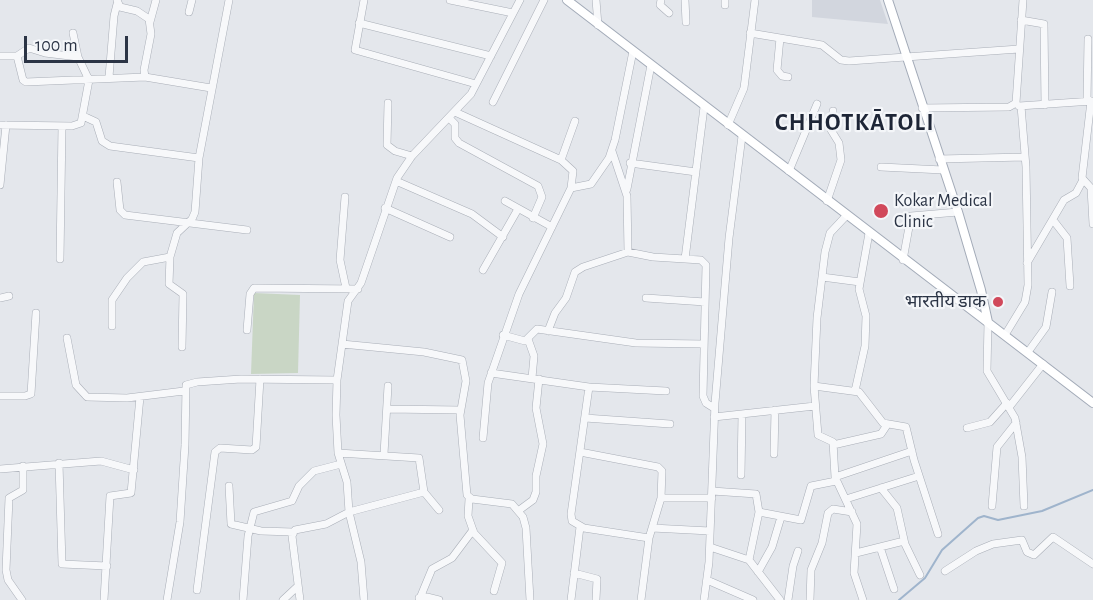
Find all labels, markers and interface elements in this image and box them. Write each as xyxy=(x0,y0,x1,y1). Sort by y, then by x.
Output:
scale bar xyxy=(27,24,130,62)
text: 100 m xyxy=(35,37,78,55)
district label: CHHOTKĀTOLI xyxy=(775,109,935,137)
place label: Kokar Medical Clinic xyxy=(894,190,992,232)
marker: Kokar Medical Clinic xyxy=(872,202,890,220)
place label: भारतीय डाक xyxy=(905,291,986,313)
marker: भारतीय डाक xyxy=(991,295,1005,309)

